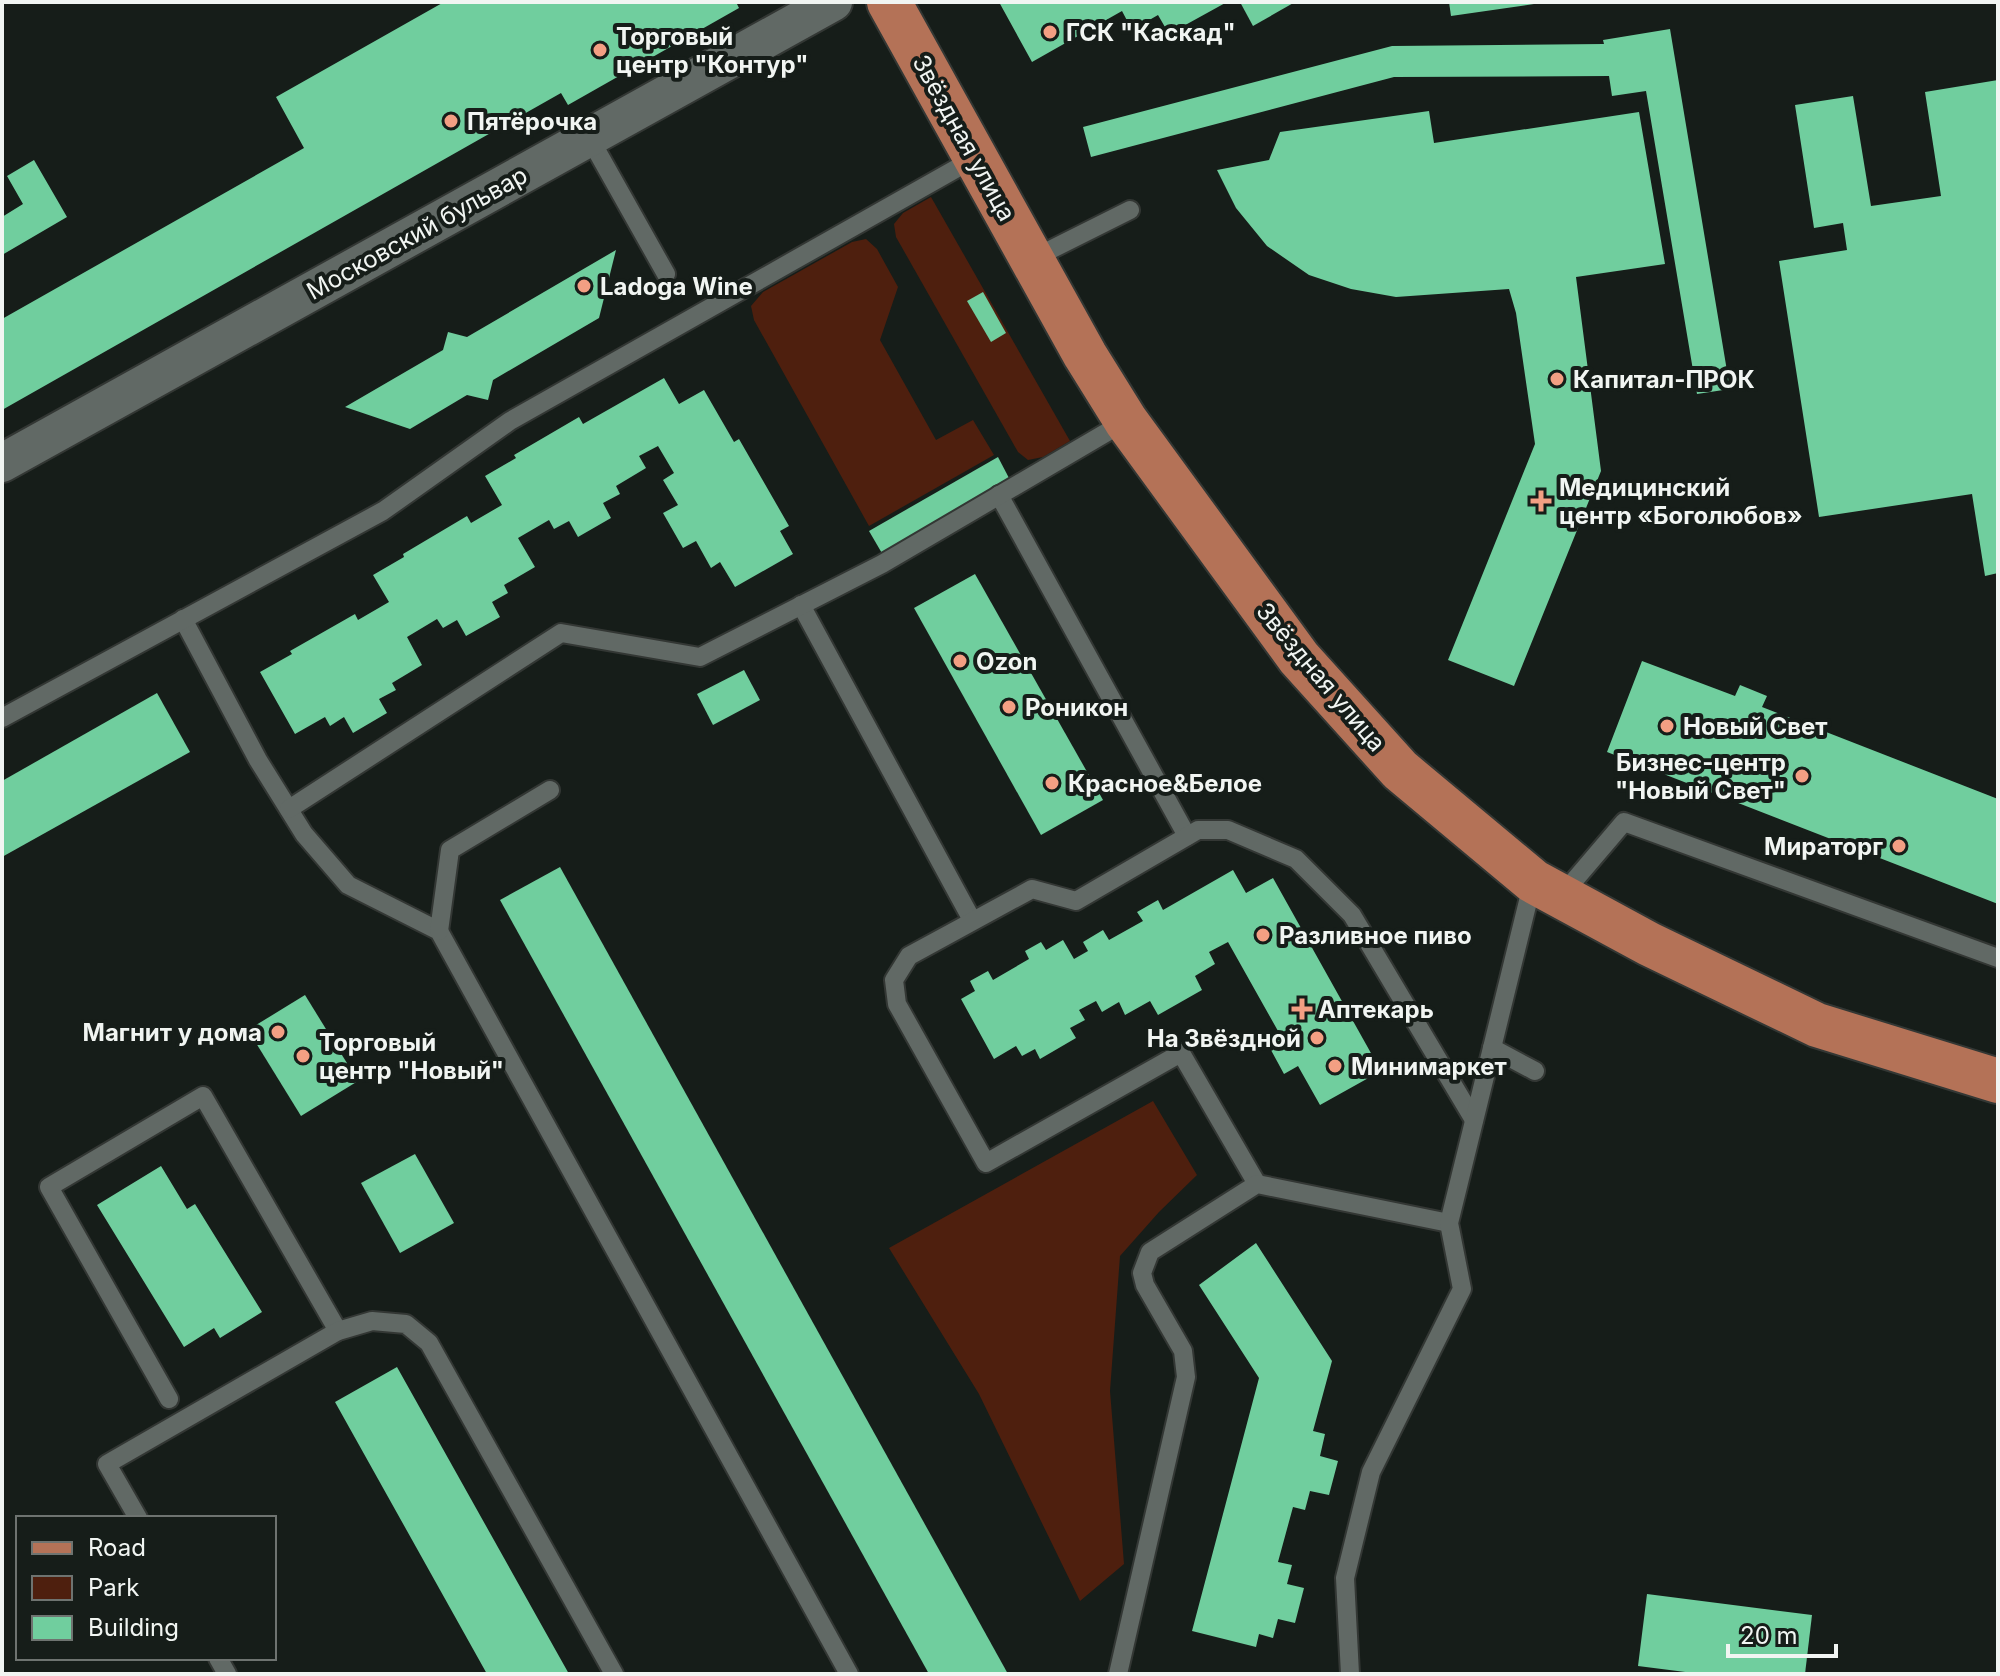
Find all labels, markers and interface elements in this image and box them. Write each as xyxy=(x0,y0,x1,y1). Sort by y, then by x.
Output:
place label: ГСК "Каскад" xyxy=(1066,18,1236,47)
place label: Торговый центр "Контур" xyxy=(616,22,808,79)
marker: ГСК "Каскад" xyxy=(1041,23,1059,41)
marker: Торговый центр "Контур" xyxy=(591,41,609,59)
street label: Звёздная улица xyxy=(906,50,1022,226)
place label: Пятёрочка xyxy=(467,107,597,136)
marker: Пятёрочка xyxy=(442,112,460,130)
street label: Московский бульвар xyxy=(302,160,532,306)
place label: Ladoga Wine xyxy=(600,272,753,301)
marker: Ladoga Wine xyxy=(575,277,593,295)
place label: Капитал-ПРОК xyxy=(1573,365,1755,394)
marker: Капитал-ПРОК xyxy=(1548,370,1566,388)
place label: Медицинский центр «Боголюбов» xyxy=(1559,473,1803,530)
marker: Медицинский центр «Боголюбов» xyxy=(1530,490,1552,512)
street label: Звёздная улица xyxy=(1250,597,1392,757)
place label: Ozon xyxy=(976,647,1037,676)
marker: Ozon xyxy=(951,652,969,670)
place label: Роникон xyxy=(1025,693,1128,722)
marker: Роникон xyxy=(1000,698,1018,716)
place label: Новый Свет xyxy=(1683,712,1828,741)
marker: Новый Свет xyxy=(1658,717,1676,735)
place label: Бизнес-центр "Новый Свет" xyxy=(1615,748,1786,805)
marker: Бизнес-центр "Новый Свет" xyxy=(1793,767,1811,785)
place label: Красное&Белое xyxy=(1068,769,1262,798)
marker: Красное&Белое xyxy=(1043,774,1061,792)
place label: Мираторг xyxy=(1764,832,1883,861)
marker: Мираторг xyxy=(1890,837,1908,855)
place label: Разливное пиво xyxy=(1279,921,1472,950)
marker: Разливное пиво xyxy=(1254,926,1272,944)
place label: Аптекарь xyxy=(1318,995,1434,1024)
marker: Аптекарь xyxy=(1293,1000,1311,1018)
place label: Магнит у дома xyxy=(83,1018,262,1047)
marker: Магнит у дома xyxy=(269,1023,287,1041)
place label: На Звёздной xyxy=(1147,1024,1301,1053)
place label: Торговый центр "Новый" xyxy=(319,1028,504,1085)
marker: На Звёздной xyxy=(1308,1029,1326,1047)
marker: Торговый центр "Новый" xyxy=(294,1047,312,1065)
place label: Минимаркет xyxy=(1351,1052,1507,1081)
marker: Минимаркет xyxy=(1326,1057,1344,1075)
legend xyxy=(16,1516,276,1660)
text: Road xyxy=(88,1533,146,1562)
text: Park xyxy=(88,1573,139,1602)
scale bar xyxy=(1728,1608,1836,1658)
text: Building xyxy=(88,1613,179,1642)
text: 20 m xyxy=(1740,1621,1798,1650)

